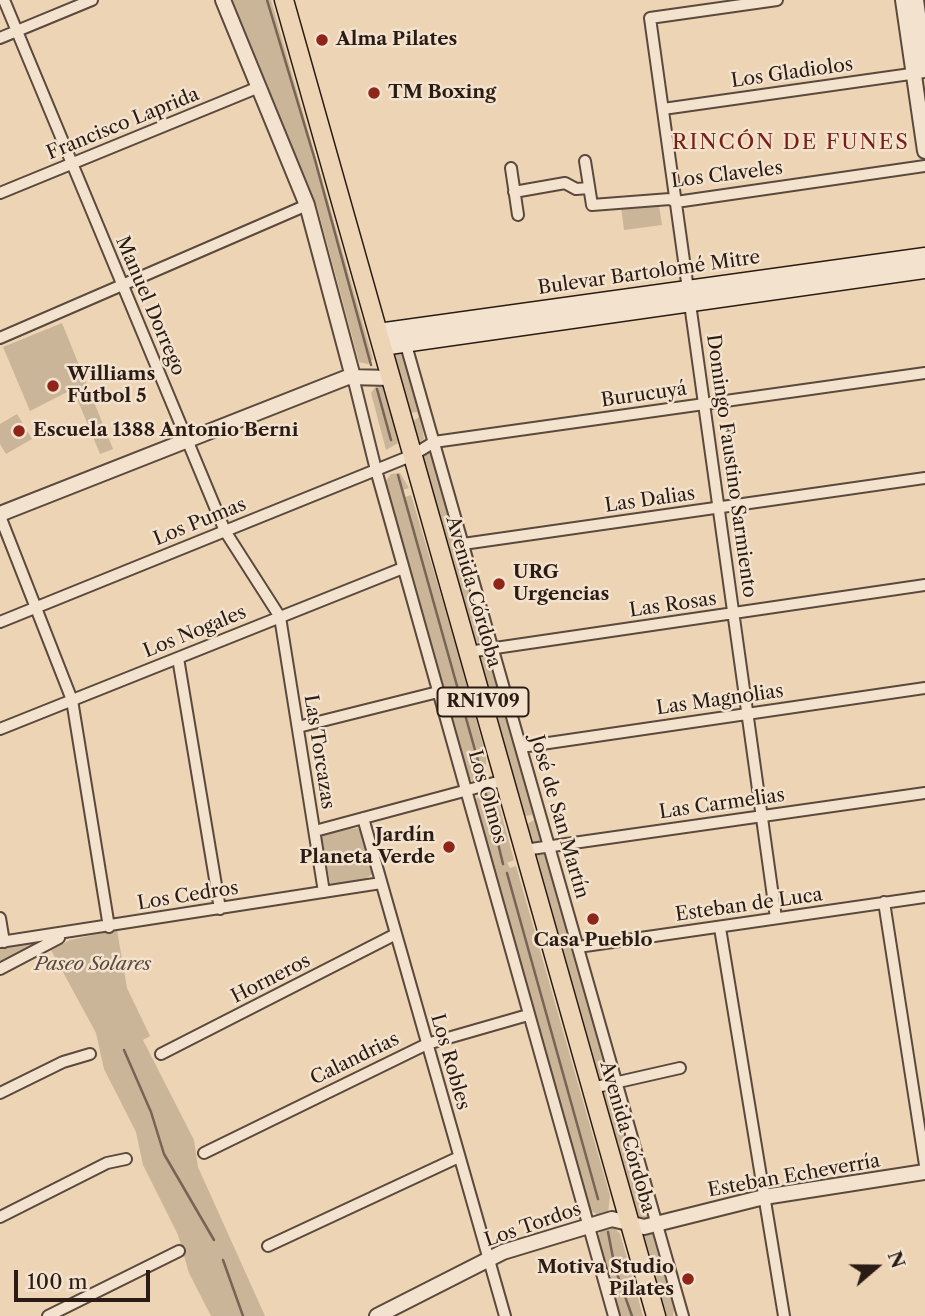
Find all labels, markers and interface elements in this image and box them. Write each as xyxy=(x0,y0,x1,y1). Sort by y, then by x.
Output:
place label: Alma Pilates xyxy=(336,29,457,51)
marker: Alma Pilates xyxy=(314,32,330,48)
street label: Los Gladiolos xyxy=(730,53,854,93)
place label: TM Boxing xyxy=(388,82,496,104)
street label: Francisco Laprida xyxy=(43,83,203,165)
marker: TM Boxing xyxy=(366,85,382,101)
district label: RINCÓN DE FUNES xyxy=(674,130,908,156)
street label: Los Claveles xyxy=(670,157,784,193)
street label: Manuel Dorrego xyxy=(110,233,190,379)
street label: Bulevar Bartolomé Mitre xyxy=(536,246,762,300)
street label: Domingo Faustino Sarmiento xyxy=(701,333,761,599)
place label: Williams Fútbol 5 xyxy=(67,364,155,408)
marker: Williams Fútbol 5 xyxy=(45,378,61,394)
street label: Burucuyá xyxy=(600,378,688,412)
place label: Escuela 1388 Antonio Berni xyxy=(33,420,298,442)
marker: Escuela 1388 Antonio Berni xyxy=(11,423,27,439)
street label: Las Dalias xyxy=(603,482,697,518)
street label: Los Pumas xyxy=(150,493,250,551)
street label: Avenida Córdoba xyxy=(440,514,506,670)
place label: URG Urgencias xyxy=(513,562,609,606)
marker: URG Urgencias xyxy=(491,576,507,592)
street label: Las Rosas xyxy=(628,588,718,622)
street label: Los Nogales xyxy=(140,601,250,663)
street label: Las Magnolias xyxy=(655,680,785,720)
road number: RN1V09 xyxy=(438,688,528,716)
street label: Las Torcazas xyxy=(299,693,339,811)
street label: José de San Martín xyxy=(525,733,593,901)
street label: Los Olmos xyxy=(463,748,511,846)
street label: Las Carmelias xyxy=(658,784,786,824)
place label: Jardín Planeta Verde xyxy=(299,825,435,869)
marker: Jardín Planeta Verde xyxy=(441,839,457,855)
street label: Los Cedros xyxy=(136,877,240,915)
street label: Esteban de Luca xyxy=(674,883,824,927)
marker: Casa Pueblo xyxy=(585,911,601,927)
place label: Casa Pueblo xyxy=(534,930,652,952)
street label: Horneros xyxy=(228,949,314,1009)
park label: Paseo Solares xyxy=(35,954,151,976)
street label: Los Robles xyxy=(425,1011,475,1113)
street label: Calandrias xyxy=(307,1028,403,1090)
street label: Avenida Córdoba xyxy=(594,1059,660,1215)
street label: Esteban Echeverría xyxy=(706,1150,882,1202)
street label: Los Tordos xyxy=(482,1198,584,1252)
north arrow xyxy=(841,1232,911,1302)
text: N xyxy=(883,1248,910,1271)
scale bar xyxy=(18,1256,154,1300)
place label: Motiva Studio Pilates xyxy=(537,1257,674,1301)
text: 100 m xyxy=(27,1269,88,1294)
marker: Motiva Studio Pilates xyxy=(680,1271,696,1287)

